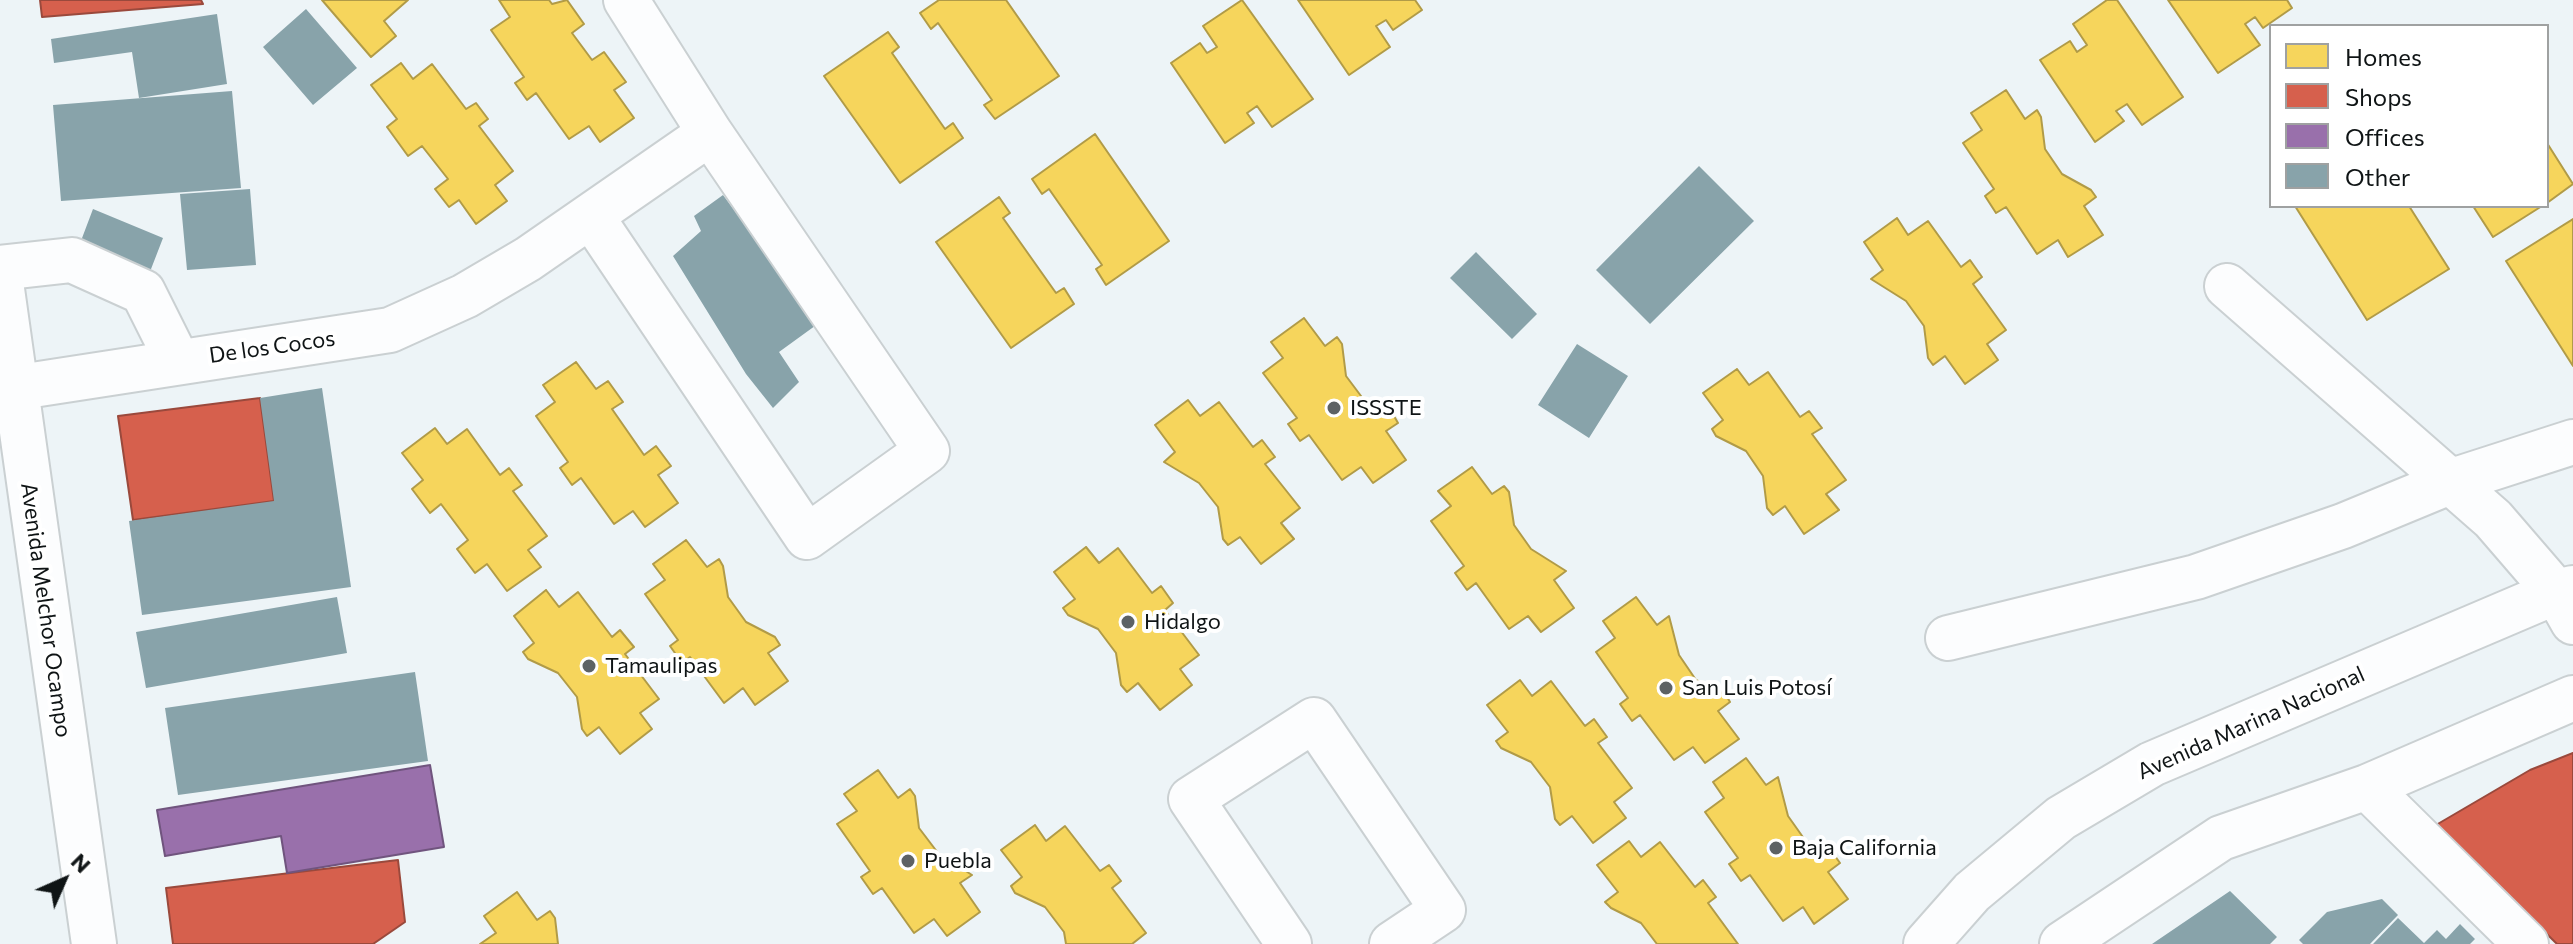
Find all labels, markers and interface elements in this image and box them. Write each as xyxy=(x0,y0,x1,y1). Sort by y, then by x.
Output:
legend xyxy=(2269,24,2549,208)
text: Homes xyxy=(2345,42,2422,71)
text: Shops xyxy=(2345,82,2412,111)
text: Offices xyxy=(2345,122,2425,151)
text: Other xyxy=(2345,162,2410,191)
street label: De los Cocos xyxy=(207,325,337,369)
place label: ISSSTE xyxy=(1350,395,1422,421)
marker: ISSSTE xyxy=(1325,399,1343,417)
street label: Avenida Melchor Ocampo xyxy=(15,481,77,739)
place label: Hidalgo xyxy=(1144,609,1221,635)
marker: Hidalgo xyxy=(1119,613,1137,631)
place label: Tamaulipas xyxy=(605,653,717,679)
marker: Tamaulipas xyxy=(580,657,598,675)
street label: Avenida Marina Nacional xyxy=(2133,661,2369,785)
place label: San Luis Potosí xyxy=(1682,675,1832,701)
marker: San Luis Potosí xyxy=(1657,679,1675,697)
place label: Baja California xyxy=(1792,835,1937,861)
marker: Baja California xyxy=(1767,839,1785,857)
north arrow xyxy=(24,840,104,920)
text: N xyxy=(66,847,97,878)
place label: Puebla xyxy=(924,848,992,874)
marker: Puebla xyxy=(899,852,917,870)

